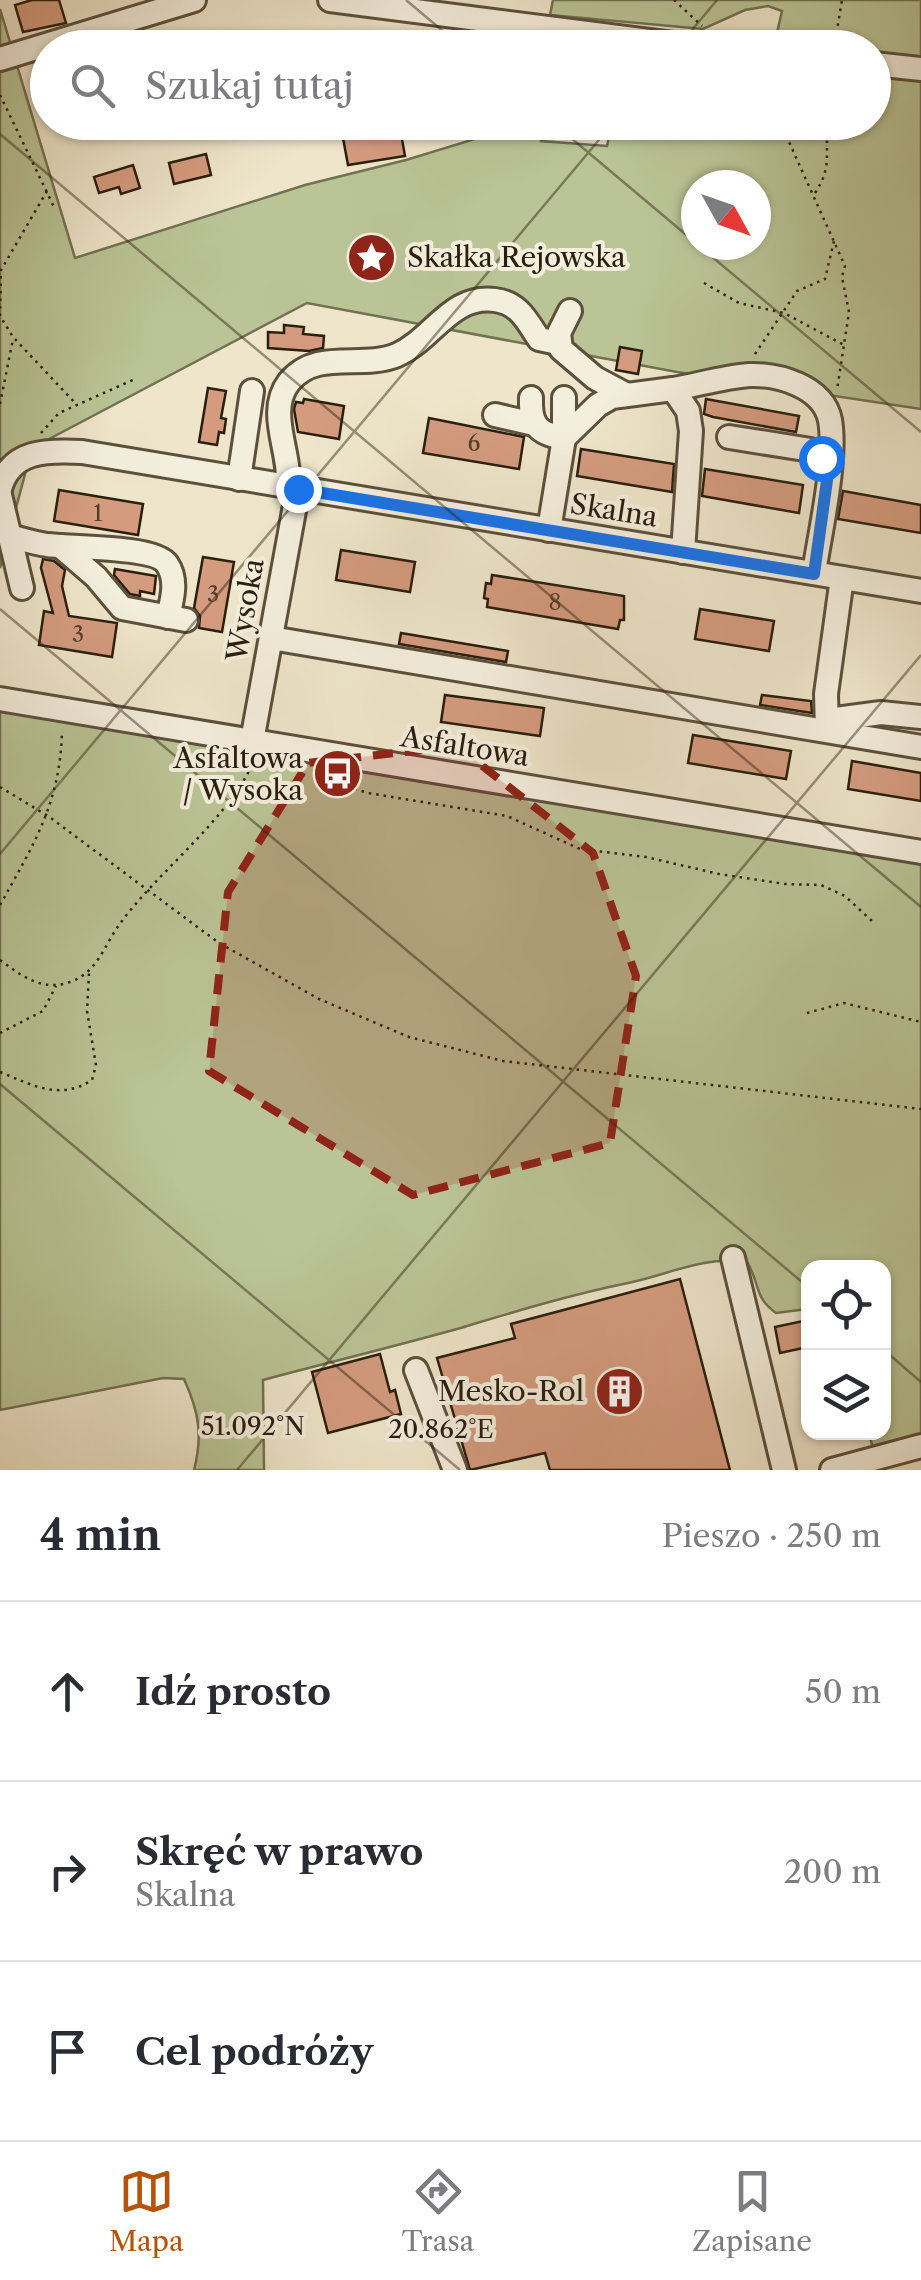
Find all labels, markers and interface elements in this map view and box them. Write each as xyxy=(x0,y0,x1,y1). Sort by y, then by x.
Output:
search box xyxy=(30,30,891,140)
icon: search xyxy=(65,58,120,113)
text: Szukaj tutaj xyxy=(145,62,354,109)
north arrow xyxy=(681,170,771,260)
place icon: Skałka Rejowska xyxy=(346,231,398,283)
place label: Skałka Rejowska xyxy=(407,240,626,274)
house number: 6 xyxy=(468,430,481,457)
route start xyxy=(799,436,845,482)
route end xyxy=(276,467,322,513)
street label: Skalna xyxy=(568,486,660,534)
house number: 1 xyxy=(93,500,103,527)
street label: Wysoka xyxy=(219,556,271,665)
house number: 3 xyxy=(207,581,219,608)
house number: 8 xyxy=(548,589,562,616)
house number: 3 xyxy=(72,621,84,648)
street label: Asfaltowa xyxy=(397,719,532,773)
place label: Asfaltowa / Wysoka xyxy=(173,741,303,807)
bus stop icon: Asfaltowa / Wysoka xyxy=(312,748,364,800)
map controls xyxy=(801,1260,891,1440)
button: locate xyxy=(801,1260,891,1350)
button: layers xyxy=(801,1350,891,1440)
building icon: Mesko-Rol xyxy=(593,1365,645,1417)
place label: Mesko-Rol xyxy=(438,1374,584,1408)
text: 51.092°N xyxy=(201,1411,305,1442)
text: 20.862°E xyxy=(388,1414,494,1445)
text: 4 min xyxy=(40,1509,161,1561)
text: Pieszo · 250 m xyxy=(662,1516,881,1555)
icon: ahead xyxy=(40,1664,95,1719)
text: Idź prosto xyxy=(135,1668,331,1715)
text: 50 m xyxy=(805,1672,881,1711)
text: Skręć w prawo xyxy=(135,1828,423,1875)
icon: right xyxy=(40,1844,95,1899)
text: 200 m xyxy=(784,1852,881,1891)
text: Skalna xyxy=(135,1875,235,1914)
icon: arrive xyxy=(40,2024,95,2079)
text: Cel podróży xyxy=(135,2028,373,2075)
tab: Mapa xyxy=(109,2164,184,2258)
tab: Trasa xyxy=(402,2164,474,2258)
tab: Zapisane xyxy=(692,2164,812,2258)

